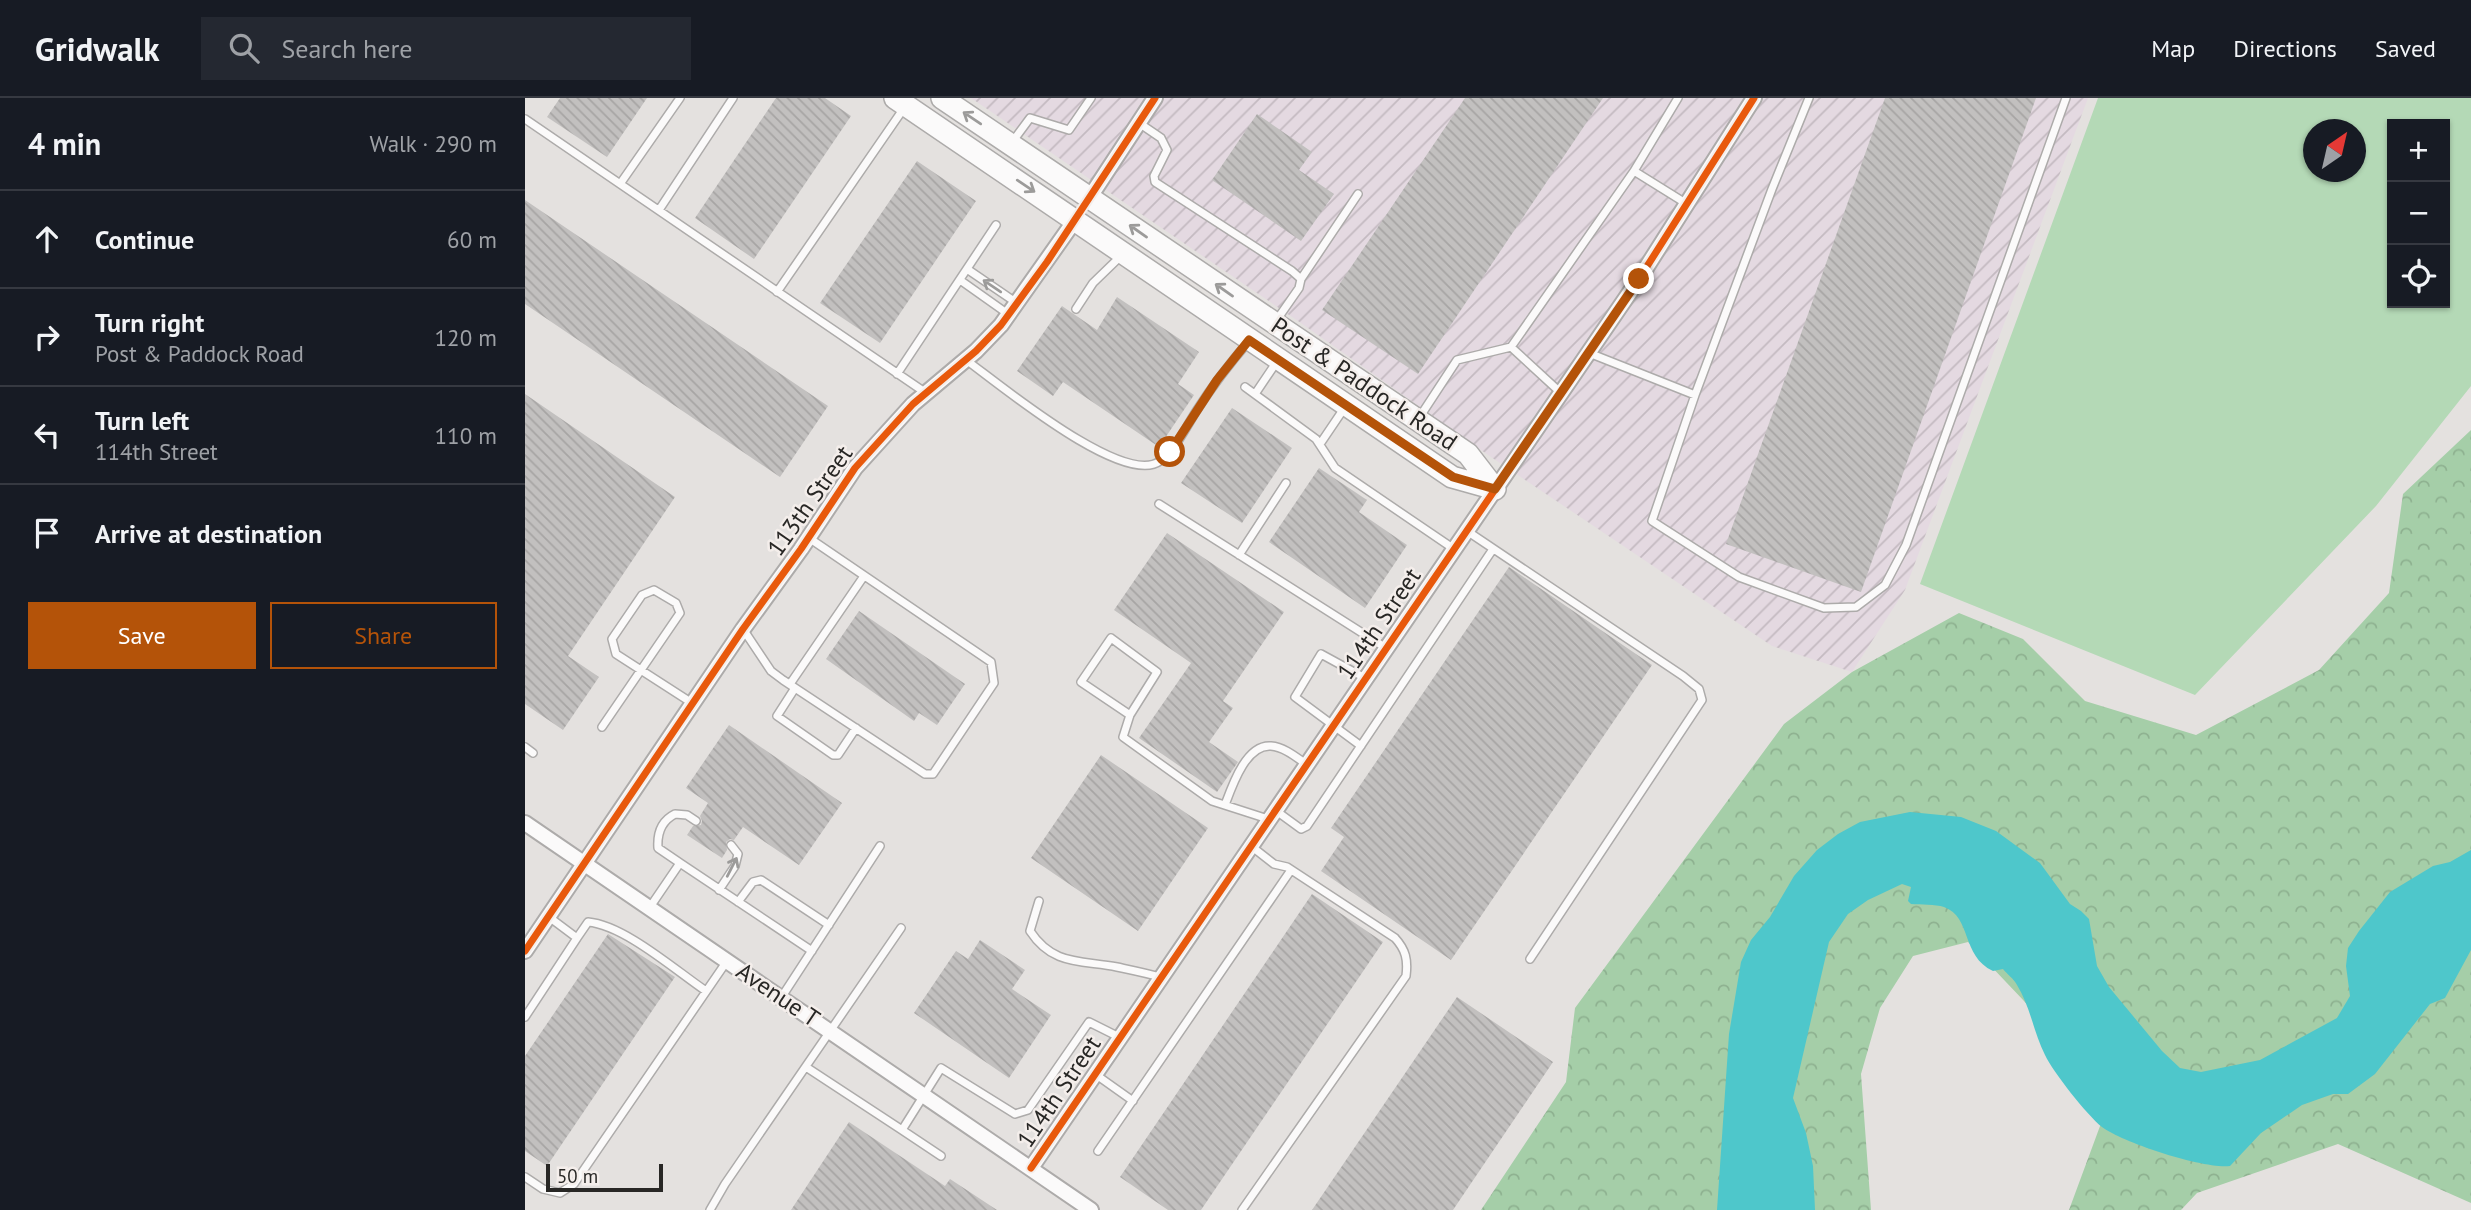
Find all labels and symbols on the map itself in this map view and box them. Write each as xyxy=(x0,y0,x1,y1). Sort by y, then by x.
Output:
one-way arrow xyxy=(963,111,982,125)
north arrow xyxy=(2303,119,2366,182)
one-way arrow xyxy=(1016,179,1035,193)
one-way arrow xyxy=(1129,224,1148,238)
route end xyxy=(1623,263,1654,294)
one-way arrow xyxy=(983,279,1002,293)
one-way arrow xyxy=(1215,283,1234,297)
street label: Post & Paddock Road xyxy=(1265,310,1463,457)
route start xyxy=(1154,436,1185,467)
street label: 113th Street xyxy=(760,439,859,562)
street label: 114th Street xyxy=(1330,562,1427,686)
one-way arrow xyxy=(726,857,740,878)
street label: Avenue T xyxy=(731,955,826,1034)
street label: 114th Street xyxy=(1010,1030,1107,1154)
scale bar xyxy=(546,1161,663,1193)

